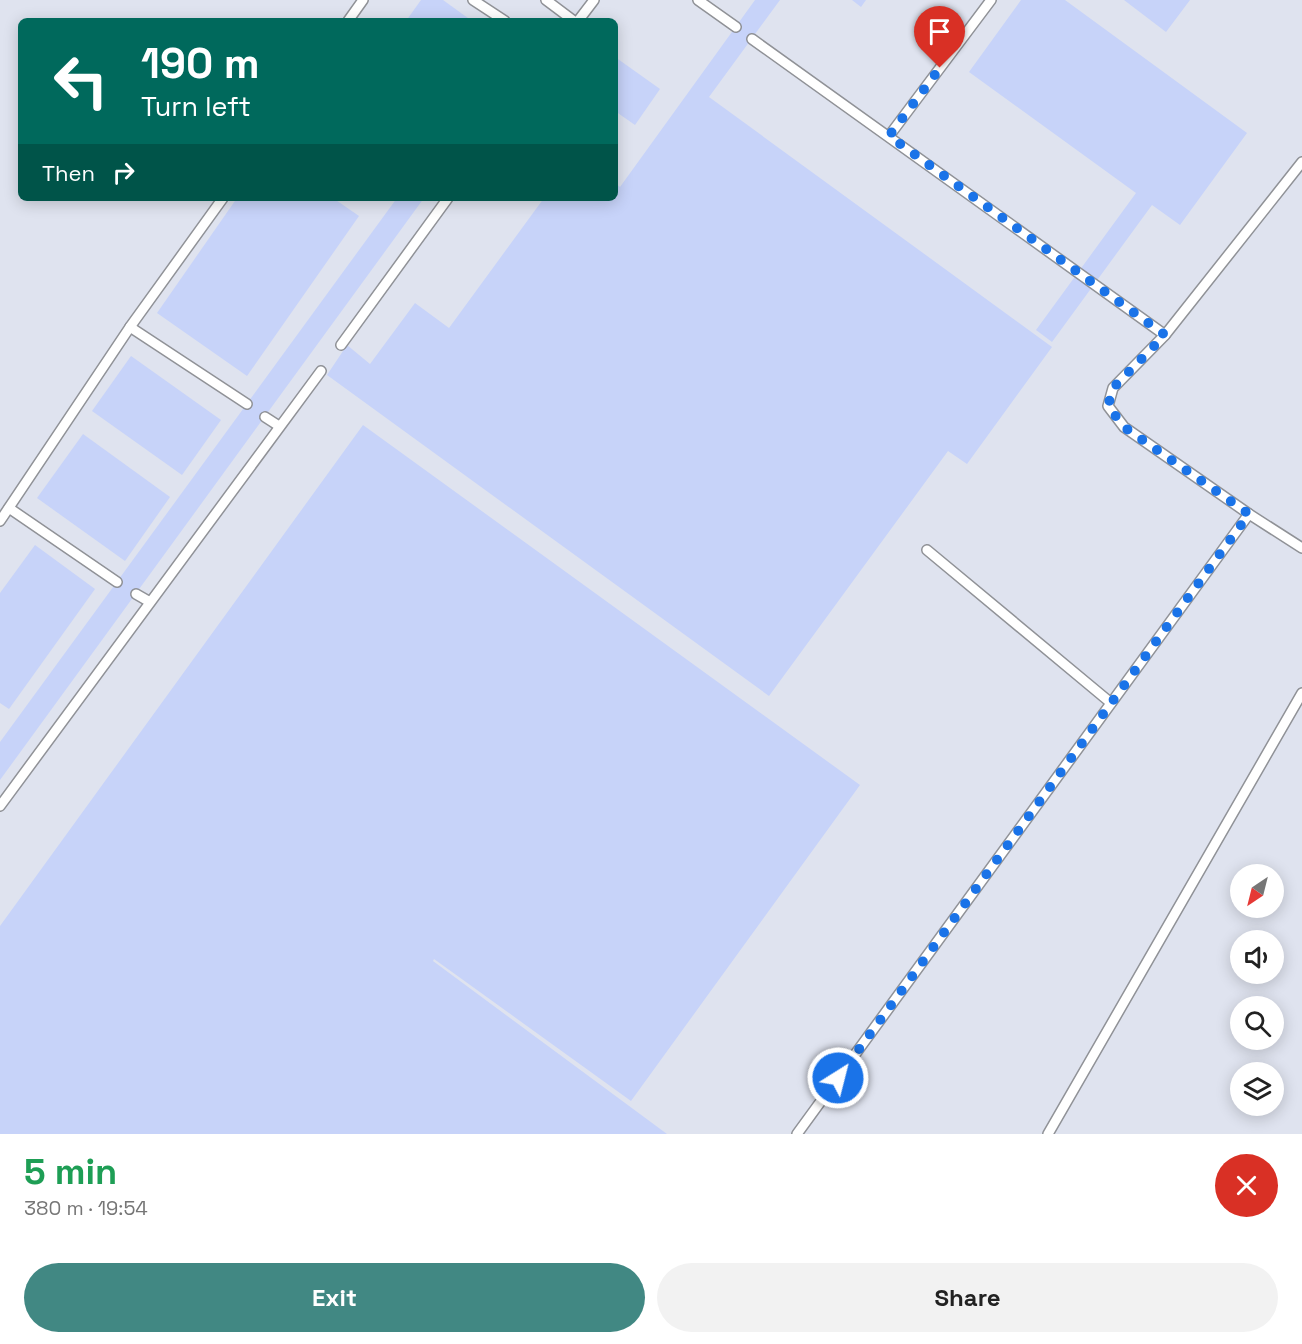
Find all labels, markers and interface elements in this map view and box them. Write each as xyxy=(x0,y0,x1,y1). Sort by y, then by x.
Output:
pin xyxy=(914,6,965,68)
icon: arrive xyxy=(923,15,956,48)
text: 190 m xyxy=(141,37,260,90)
icon: left xyxy=(42,42,120,120)
text: Turn left xyxy=(141,89,251,124)
icon: right xyxy=(107,156,140,189)
text: Then xyxy=(42,159,95,187)
north arrow xyxy=(1230,864,1284,918)
map controls xyxy=(1230,864,1284,1116)
button: sound xyxy=(1230,930,1284,984)
button: search xyxy=(1230,996,1284,1050)
position arrow xyxy=(806,1046,870,1110)
button: layers xyxy=(1230,1062,1284,1116)
text: 5 min xyxy=(24,1149,117,1195)
button: close xyxy=(1215,1154,1278,1217)
text: 380 m · 19:54 xyxy=(24,1195,148,1221)
button: Exit xyxy=(24,1263,645,1332)
button: Share xyxy=(657,1263,1278,1332)

